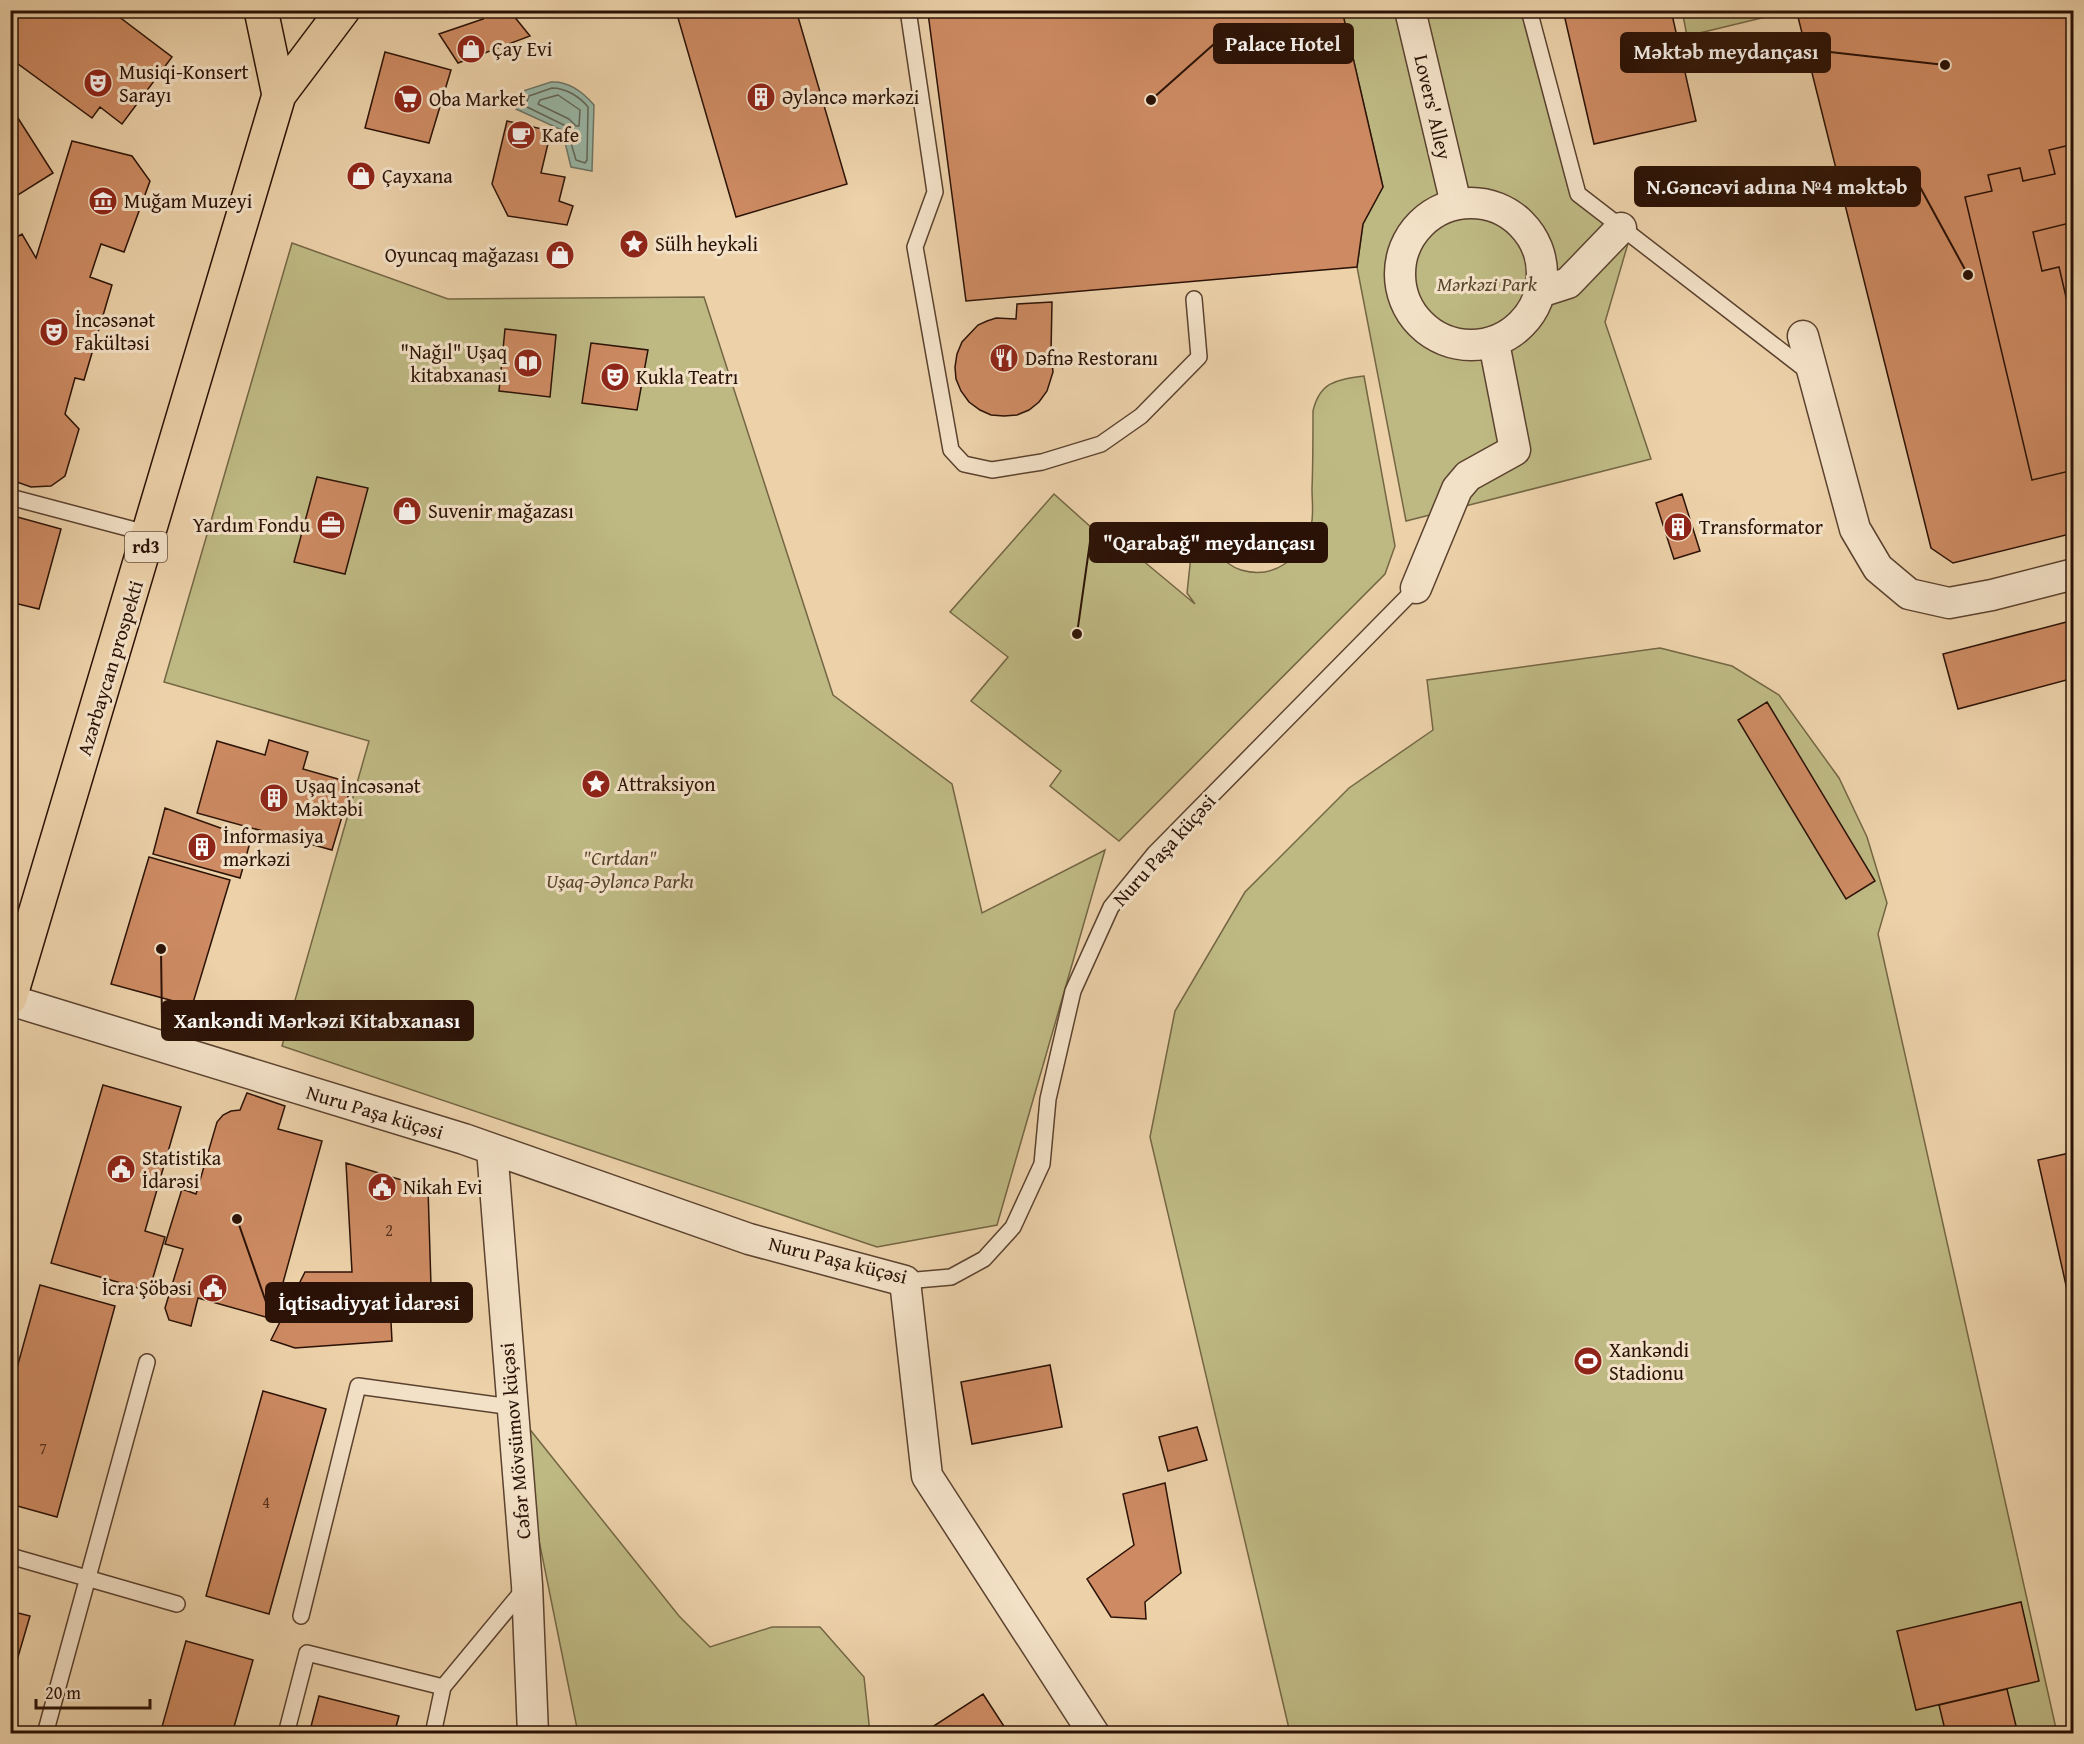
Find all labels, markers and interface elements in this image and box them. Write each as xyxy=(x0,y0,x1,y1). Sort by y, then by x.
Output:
callout: Palace Hotel xyxy=(1214,24,1353,63)
text: Palace Hotel xyxy=(1225,28,1341,59)
shop icon: Çay Evi xyxy=(455,33,487,65)
callout: Məktəb meydançası xyxy=(1621,33,1830,72)
place label: Çay Evi xyxy=(492,34,553,63)
text: Məktəb meydançası xyxy=(1633,36,1819,67)
street label: Lovers' Alley xyxy=(1407,52,1460,162)
place label: Musiqi-Konsert Sarayı xyxy=(119,57,249,109)
theatre icon: Musiqi-Konsert Sarayı xyxy=(82,67,114,99)
building icon: Əyləncə mərkəzi xyxy=(745,81,777,113)
place label: Əyləncə mərkəzi xyxy=(782,82,920,111)
supermarket icon: Oba Market xyxy=(392,83,424,115)
place label: Oba Market xyxy=(429,84,526,113)
cafe icon: Kafe xyxy=(505,119,537,151)
place label: Kafe xyxy=(542,120,579,149)
shop icon: Çayxana xyxy=(345,160,377,192)
place label: Çayxana xyxy=(382,161,453,190)
callout: N.Gəncəvi adına №4 məktəb xyxy=(1635,167,1920,206)
text: N.Gəncəvi adına №4 məktəb xyxy=(1647,171,1907,202)
museum icon: Muğam Muzeyi xyxy=(87,185,119,217)
place label: Muğam Muzeyi xyxy=(124,186,253,215)
place icon: Sülh heykəli xyxy=(618,228,650,260)
place label: Sülh heykəli xyxy=(655,229,758,258)
shop icon: Oyuncaq mağazası xyxy=(544,239,576,271)
place label: Oyuncaq mağazası xyxy=(385,240,539,269)
park label: Mərkəzi Park xyxy=(1437,269,1538,298)
place label: İncəsənət Fakültəsi xyxy=(75,305,155,357)
theatre icon: İncəsənət Fakültəsi xyxy=(38,316,70,348)
place label: "Nağıl" Uşaq kitabxanası xyxy=(400,337,507,389)
restaurant icon: Dəfnə Restoranı xyxy=(988,342,1020,374)
place label: Dəfnə Restoranı xyxy=(1025,343,1159,372)
library icon: "Nağıl" Uşaq kitabxanası xyxy=(512,347,544,379)
theatre icon: Kukla Teatrı xyxy=(599,361,631,393)
place label: Kukla Teatrı xyxy=(636,362,739,391)
shop icon: Suvenir mağazası xyxy=(391,495,423,527)
place label: Suvenir mağazası xyxy=(428,496,574,525)
office icon: Yardım Fondu xyxy=(315,509,347,541)
place label: Yardım Fondu xyxy=(193,510,310,539)
building icon: Transformator xyxy=(1662,511,1694,543)
place label: Transformator xyxy=(1699,512,1823,541)
callout: "Qarabağ" meydançası xyxy=(1090,523,1327,562)
text: "Qarabağ" meydançası xyxy=(1103,527,1316,558)
road number: rd3 xyxy=(125,532,167,562)
street label: Azərbaycan prospekti xyxy=(69,576,150,759)
place icon: Attraksiyon xyxy=(580,768,612,800)
place label: Attraksiyon xyxy=(617,769,715,798)
place label: Uşaq İncəsənət Məktəbi xyxy=(295,771,421,823)
building icon: Uşaq İncəsənət Məktəbi xyxy=(258,782,290,814)
street label: Nuru Paşa küçəsi xyxy=(1105,787,1222,912)
place label: İnformasiya mərkəzi xyxy=(223,821,324,873)
building icon: İnformasiya mərkəzi xyxy=(186,831,218,863)
park label: "Cırtdan" Uşaq-Əyləncə Parkı xyxy=(546,843,694,895)
callout: Xankəndi Mərkəzi Kitabxanası xyxy=(162,1001,473,1040)
text: Xankəndi Mərkəzi Kitabxanası xyxy=(174,1005,461,1036)
street label: Nuru Paşa küçəsi xyxy=(303,1077,448,1146)
place label: Statistika İdarəsi xyxy=(142,1143,222,1195)
public building icon: Statistika İdarəsi xyxy=(105,1153,137,1185)
public building icon: Nikah Evi xyxy=(366,1171,398,1203)
place label: Nikah Evi xyxy=(403,1172,483,1201)
house number: 2 xyxy=(385,1218,393,1242)
street label: Nuru Paşa küçəsi xyxy=(766,1228,911,1291)
public building icon: İcra Şöbəsi xyxy=(197,1272,229,1304)
place label: İcra Şöbəsi xyxy=(102,1273,192,1302)
callout: İqtisadiyyat İdarəsi xyxy=(266,1283,472,1322)
text: İqtisadiyyat İdarəsi xyxy=(278,1287,460,1318)
place label: Xankəndi Stadionu xyxy=(1609,1335,1689,1387)
street label: Cəfər Mövsümov küçəsi xyxy=(491,1341,538,1540)
sports icon: Xankəndi Stadionu xyxy=(1572,1345,1604,1377)
house number: 7 xyxy=(39,1436,47,1460)
house number: 4 xyxy=(262,1490,270,1514)
scale bar xyxy=(36,1672,150,1710)
text: 20 m xyxy=(45,1679,81,1706)

